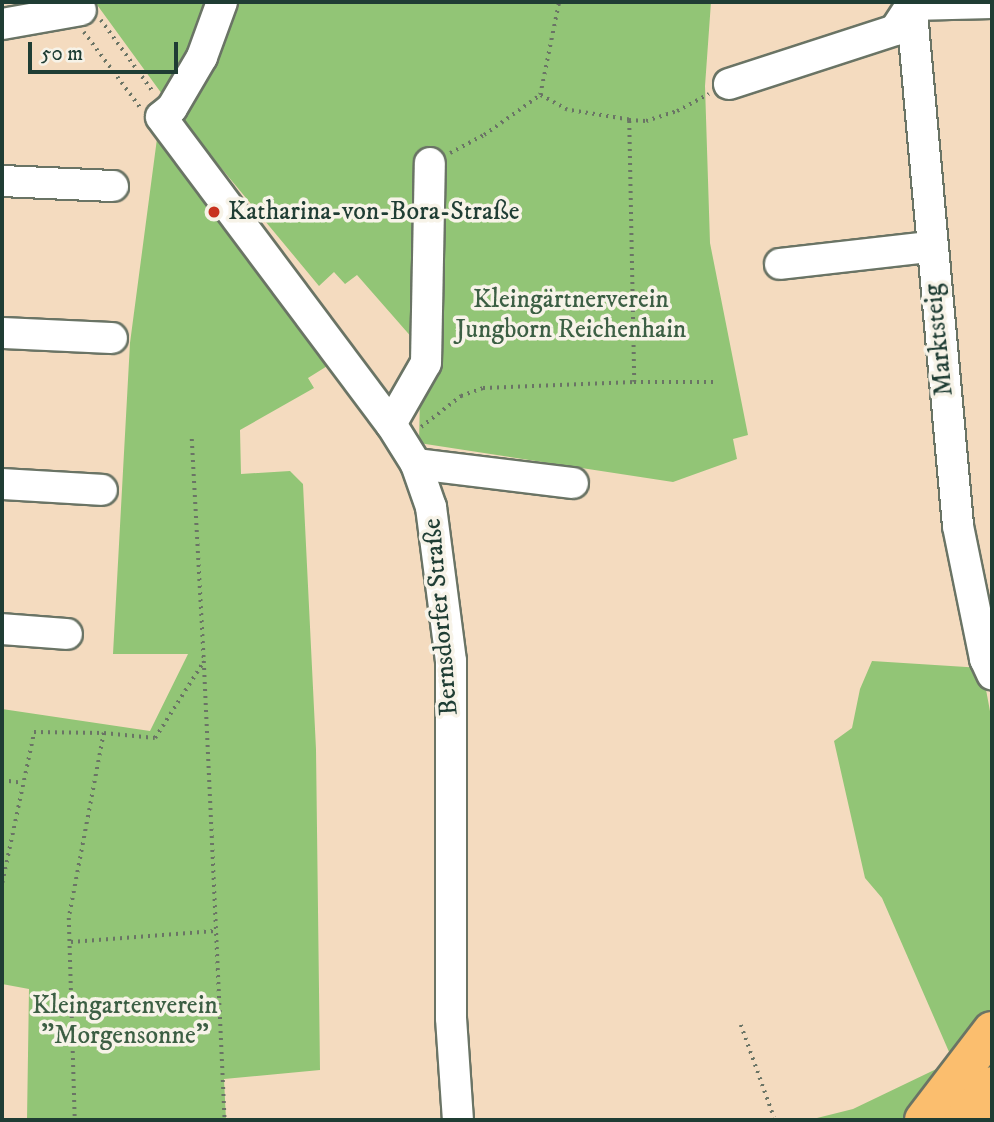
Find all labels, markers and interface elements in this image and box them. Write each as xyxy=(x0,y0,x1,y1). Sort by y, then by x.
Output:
scale bar xyxy=(32,28,182,72)
text: 50 m xyxy=(41,41,83,67)
place label: Katharina-von-Bora-Straße xyxy=(228,196,519,228)
marker: Katharina-von-Bora-Straße xyxy=(206,204,222,220)
street label: Marktsteig xyxy=(918,282,960,398)
park label: Kleingärtnerverein Jungborn Reichenhain xyxy=(456,284,686,346)
street label: Bernsdorfer Straße xyxy=(417,517,465,717)
park label: Kleingartenverein "Morgensonne" xyxy=(32,990,218,1052)

